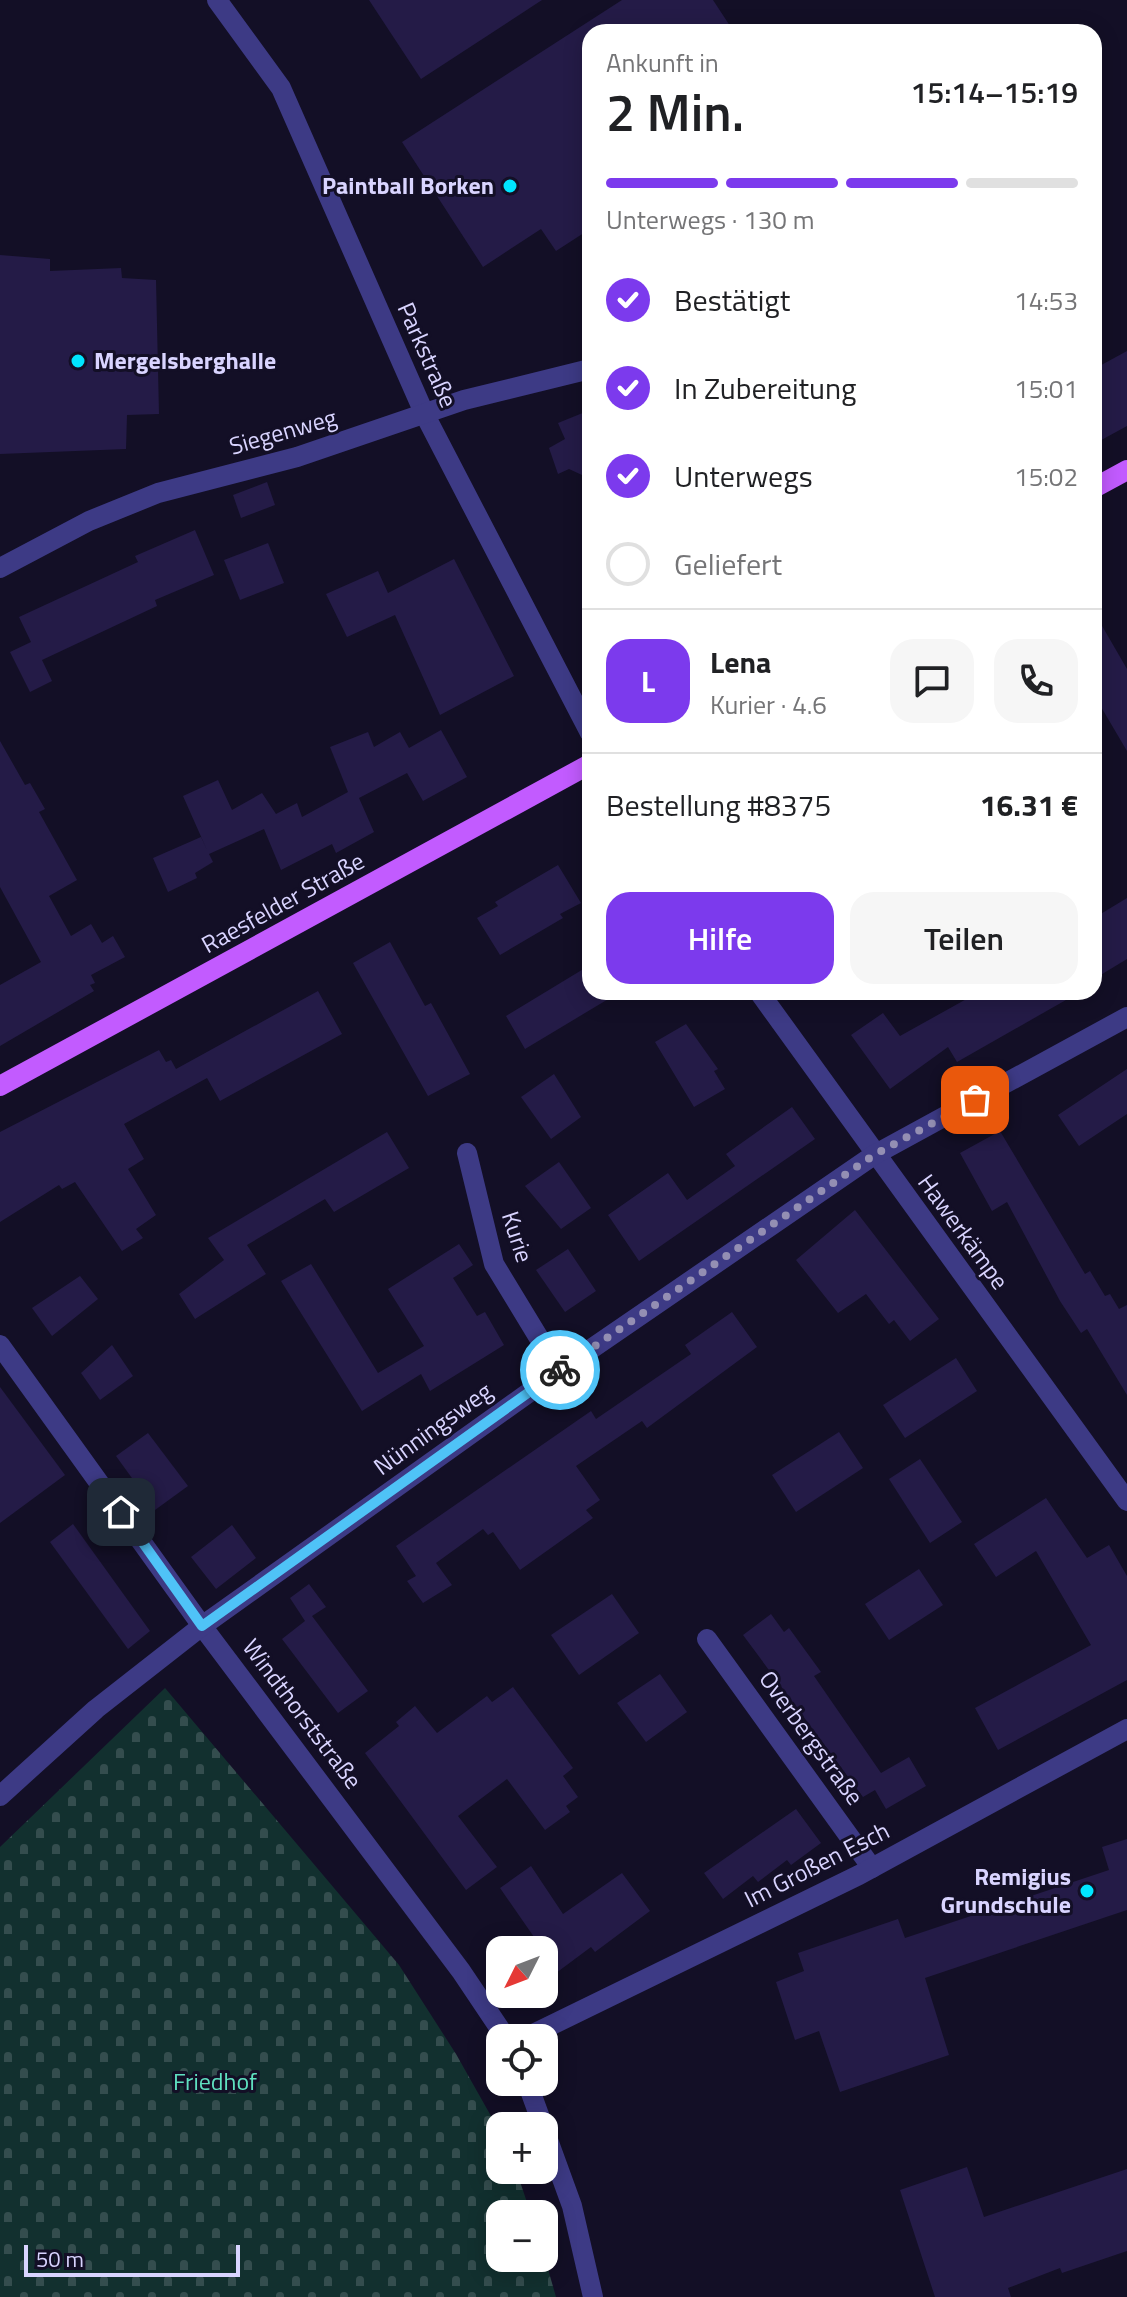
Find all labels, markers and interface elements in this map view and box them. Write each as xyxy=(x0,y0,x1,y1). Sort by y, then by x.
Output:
text: Ankunft in xyxy=(606,43,719,82)
text: 15:14–15:19 xyxy=(911,69,1078,115)
text: 2 Min. xyxy=(606,72,744,151)
place label: Paintball Borken xyxy=(322,167,494,203)
marker: Paintball Borken xyxy=(501,177,519,195)
text: Unterwegs · 130 m xyxy=(606,200,814,239)
text: Bestätigt xyxy=(674,277,790,323)
icon: check xyxy=(606,278,650,322)
text: 14:53 xyxy=(1014,281,1078,320)
street label: Parkstraße xyxy=(389,296,467,413)
place label: Mergelsberghalle xyxy=(94,342,276,378)
marker: Mergelsberghalle xyxy=(69,352,87,370)
text: In Zubereitung xyxy=(674,365,857,411)
icon: check xyxy=(606,366,650,410)
text: 15:01 xyxy=(1014,369,1078,408)
street label: Siegenweg xyxy=(225,399,341,464)
text: Unterwegs xyxy=(674,453,813,499)
icon: check xyxy=(606,454,650,498)
text: 15:02 xyxy=(1014,457,1078,496)
text: Geliefert xyxy=(674,541,782,587)
text: Lena xyxy=(710,639,771,685)
button: chat xyxy=(890,639,974,723)
button: phone xyxy=(994,639,1078,723)
text: L xyxy=(641,658,655,704)
text: Kurier · 4.6 xyxy=(710,685,827,724)
text: Bestellung #8375 xyxy=(606,782,831,828)
text: 16.31 € xyxy=(980,782,1078,828)
street label: Raesfelder Straße xyxy=(194,842,371,962)
button: Hilfe xyxy=(606,892,834,984)
button: Teilen xyxy=(850,892,1078,984)
pin xyxy=(941,1066,1009,1134)
icon: bag xyxy=(953,1078,997,1122)
street label: Hawerkämpe xyxy=(910,1166,1018,1297)
street label: Kurie xyxy=(493,1207,543,1267)
courier xyxy=(520,1330,600,1410)
icon: bike xyxy=(538,1348,582,1392)
street label: Nünningsweg xyxy=(366,1373,499,1484)
pin xyxy=(87,1478,155,1546)
icon: home xyxy=(99,1490,143,1534)
street label: Windthorststraße xyxy=(234,1631,371,1796)
street label: Overbergstraße xyxy=(751,1663,873,1812)
street label: Im Großen Esch xyxy=(738,1812,895,1916)
place label: Remigius Grundschule xyxy=(940,1858,1071,1922)
marker: Remigius Grundschule xyxy=(1078,1882,1096,1900)
north arrow xyxy=(486,1936,558,2008)
map controls xyxy=(486,1936,558,2272)
button: locate xyxy=(486,2024,558,2096)
park label: Friedhof xyxy=(173,2063,257,2099)
button: + xyxy=(486,2112,558,2184)
button: − xyxy=(486,2200,558,2272)
scale bar xyxy=(24,2241,240,2277)
text: 50 m xyxy=(36,2242,84,2276)

